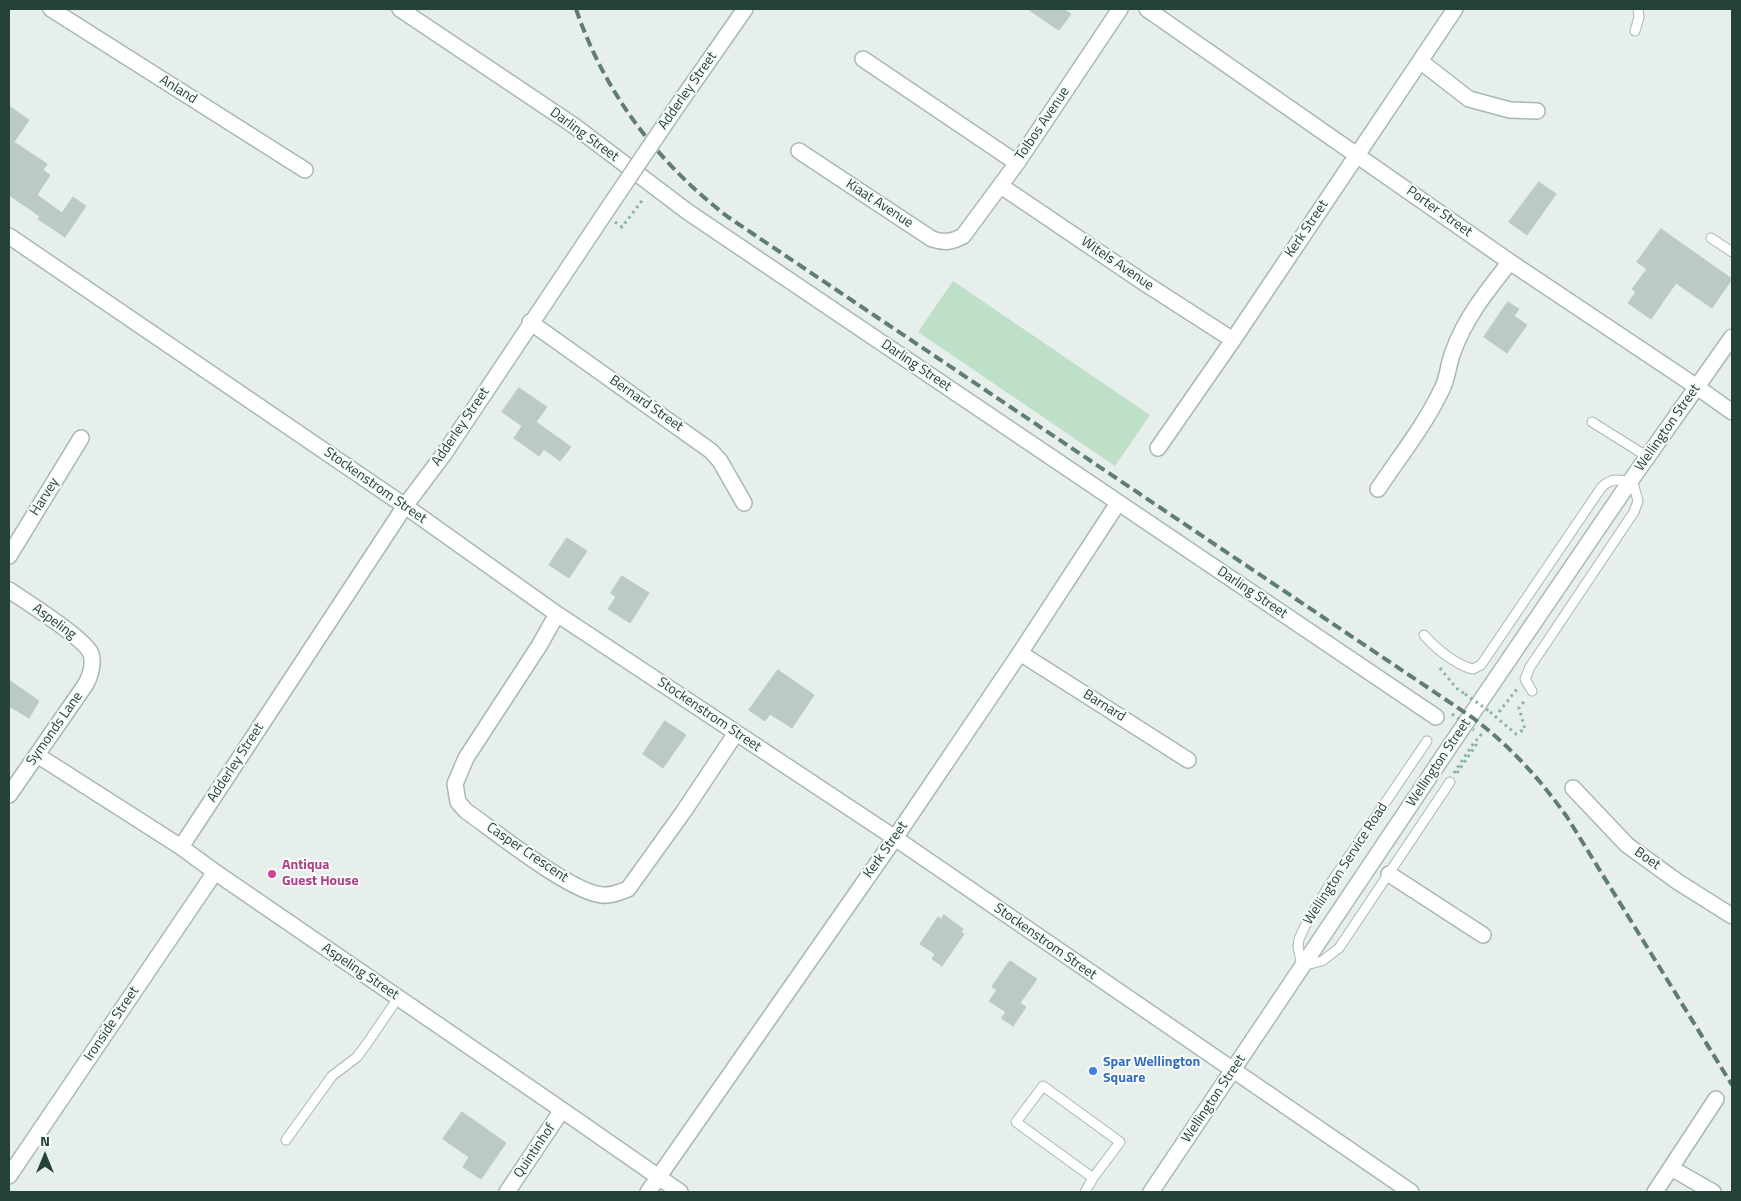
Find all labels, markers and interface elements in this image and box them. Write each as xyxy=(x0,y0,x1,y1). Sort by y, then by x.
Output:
street label: Adderley Street xyxy=(655,49,721,133)
street label: Anland xyxy=(156,72,200,108)
street label: Tolbos Avenue xyxy=(1012,84,1074,164)
street label: Darling Street xyxy=(546,104,622,166)
street label: Kiaat Avenue xyxy=(842,176,916,232)
street label: Porter Street xyxy=(1403,183,1475,241)
street label: Kerk Street xyxy=(1282,197,1332,261)
street label: Witels Avenue xyxy=(1077,234,1157,294)
street label: Darling Street xyxy=(878,336,954,396)
street label: Bernard Street xyxy=(606,372,686,436)
street label: Wellington Street xyxy=(1632,381,1704,475)
street label: Adderley Street xyxy=(429,385,493,469)
street label: Stockenstrom Street xyxy=(320,444,430,528)
street label: Harvey xyxy=(27,475,63,519)
street label: Darling Street xyxy=(1214,563,1290,623)
street label: Aspeling xyxy=(29,600,79,644)
street label: Stockenstrom Street xyxy=(654,674,764,756)
street label: Barnard xyxy=(1080,686,1128,726)
street label: Symonds Lane xyxy=(23,689,87,769)
street label: Wellington Street xyxy=(1403,716,1475,810)
street label: Adderley Street xyxy=(204,720,268,806)
street label: Wellington Service Road xyxy=(1300,800,1392,928)
street label: Kerk Street xyxy=(860,818,912,882)
street label: Casper Crescent xyxy=(483,820,571,886)
street label: Boet xyxy=(1631,844,1663,874)
place label: Antiqua Guest House xyxy=(282,858,359,890)
marker: Antiqua Guest House xyxy=(266,868,278,880)
street label: Stockenstrom Street xyxy=(990,900,1100,984)
street label: Aspeling Street xyxy=(318,940,402,1004)
street label: Ironside Street xyxy=(81,984,143,1064)
street label: Wellington Street xyxy=(1178,1052,1250,1146)
place label: Spar Wellington Square xyxy=(1103,1055,1200,1088)
marker: Spar Wellington Square xyxy=(1087,1065,1099,1077)
street label: Quintinhof xyxy=(511,1120,559,1182)
text: N xyxy=(40,1130,50,1151)
north arrow xyxy=(20,1131,70,1181)

